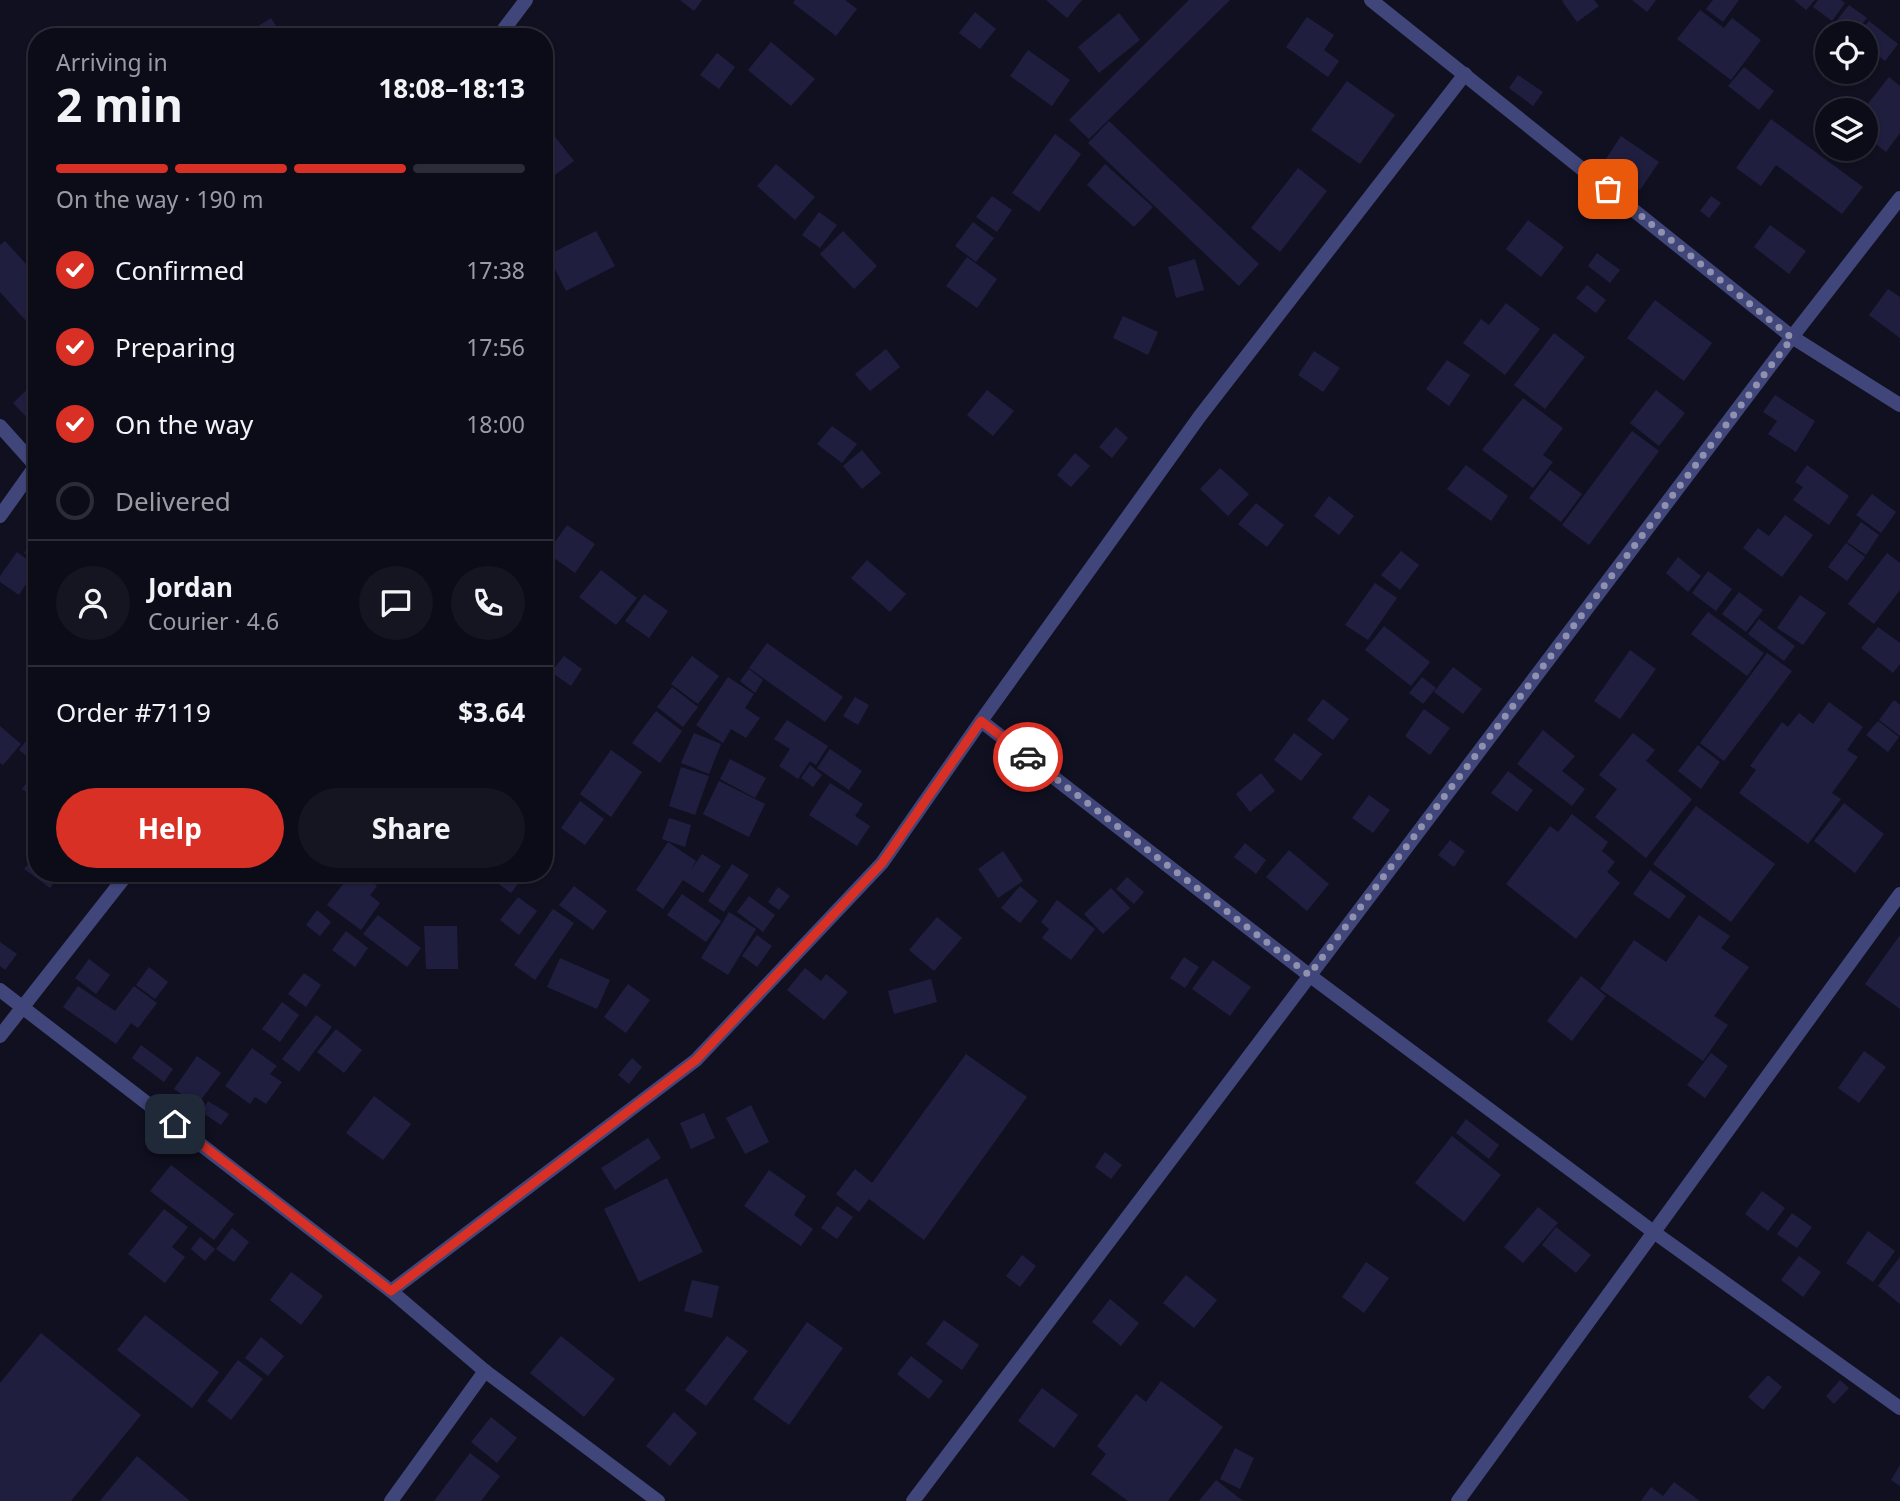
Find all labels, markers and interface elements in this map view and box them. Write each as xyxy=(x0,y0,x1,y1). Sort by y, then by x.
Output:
map controls xyxy=(1815,21,1878,161)
button: locate xyxy=(1815,21,1878,84)
text: Arriving in xyxy=(56,46,168,78)
text: 18:08–18:13 xyxy=(378,70,525,106)
text: 2 min xyxy=(56,73,183,135)
button: layers xyxy=(1815,98,1878,161)
pin xyxy=(1578,159,1638,219)
icon: bag xyxy=(1589,170,1627,208)
text: On the way · 190 m xyxy=(56,183,263,215)
icon: check xyxy=(56,251,94,289)
text: Confirmed xyxy=(115,252,245,288)
text: 17:38 xyxy=(466,254,525,286)
icon: check xyxy=(56,328,94,366)
text: Preparing xyxy=(115,329,236,365)
text: 17:56 xyxy=(466,331,525,363)
icon: check xyxy=(56,405,94,443)
text: On the way xyxy=(115,406,253,442)
text: 18:00 xyxy=(466,408,525,440)
text: Delivered xyxy=(115,483,231,519)
button: person xyxy=(56,566,130,640)
button: chat xyxy=(359,566,433,640)
button: phone xyxy=(451,566,525,640)
text: Jordan xyxy=(148,569,233,605)
text: Courier · 4.6 xyxy=(148,605,279,637)
text: Order #7119 xyxy=(56,694,211,730)
text: $3.64 xyxy=(458,694,525,730)
courier xyxy=(993,722,1063,792)
icon: car xyxy=(1009,738,1047,776)
button: Help xyxy=(56,788,284,868)
button: Share xyxy=(298,788,525,868)
pin xyxy=(145,1094,205,1154)
icon: home xyxy=(156,1105,194,1143)

